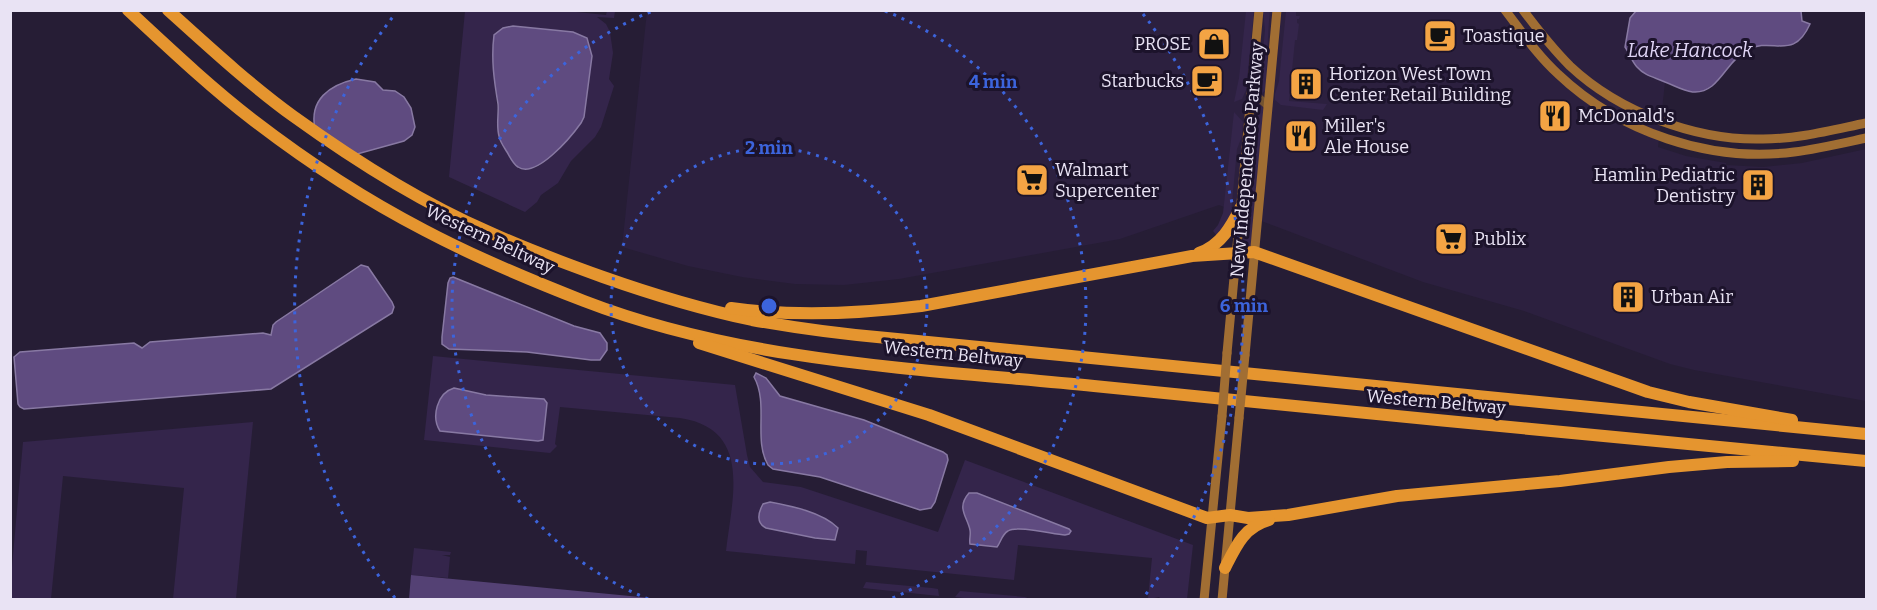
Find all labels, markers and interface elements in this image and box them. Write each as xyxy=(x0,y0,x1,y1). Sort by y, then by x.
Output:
cafe icon: Toastique xyxy=(1422,18,1458,54)
place label: Toastique xyxy=(1463,25,1545,47)
shop icon: PROSE xyxy=(1196,26,1232,62)
place label: PROSE xyxy=(1134,33,1191,55)
water label: Lake Hancock xyxy=(1627,38,1753,62)
street label: New Independence Parkway xyxy=(1226,41,1268,279)
cafe icon: Starbucks xyxy=(1189,63,1225,99)
place label: Horizon West Town Center Retail Building xyxy=(1329,63,1511,106)
building icon: Horizon West Town Center Retail Building xyxy=(1288,66,1324,102)
place label: Starbucks xyxy=(1101,70,1184,92)
text: 4 min xyxy=(969,71,1018,93)
restaurant icon: McDonald's xyxy=(1537,98,1573,134)
place label: McDonald's xyxy=(1578,105,1675,127)
place label: Miller's Ale House xyxy=(1324,115,1409,158)
restaurant icon: Miller's Ale House xyxy=(1283,118,1319,154)
text: 2 min xyxy=(745,137,793,159)
place label: Walmart Supercenter xyxy=(1055,159,1159,202)
supermarket icon: Walmart Supercenter xyxy=(1014,162,1050,198)
place label: Hamlin Pediatric Dentistry xyxy=(1594,164,1735,207)
building icon: Hamlin Pediatric Dentistry xyxy=(1740,167,1776,203)
street label: Western Beltway xyxy=(422,199,559,279)
supermarket icon: Publix xyxy=(1433,221,1469,257)
place label: Publix xyxy=(1474,228,1526,250)
building icon: Urban Air xyxy=(1610,279,1646,315)
place label: Urban Air xyxy=(1651,286,1733,308)
text: 6 min xyxy=(1220,295,1269,317)
centre of rings xyxy=(759,296,779,316)
street label: Western Beltway xyxy=(882,336,1024,372)
street label: Western Beltway xyxy=(1365,385,1507,419)

